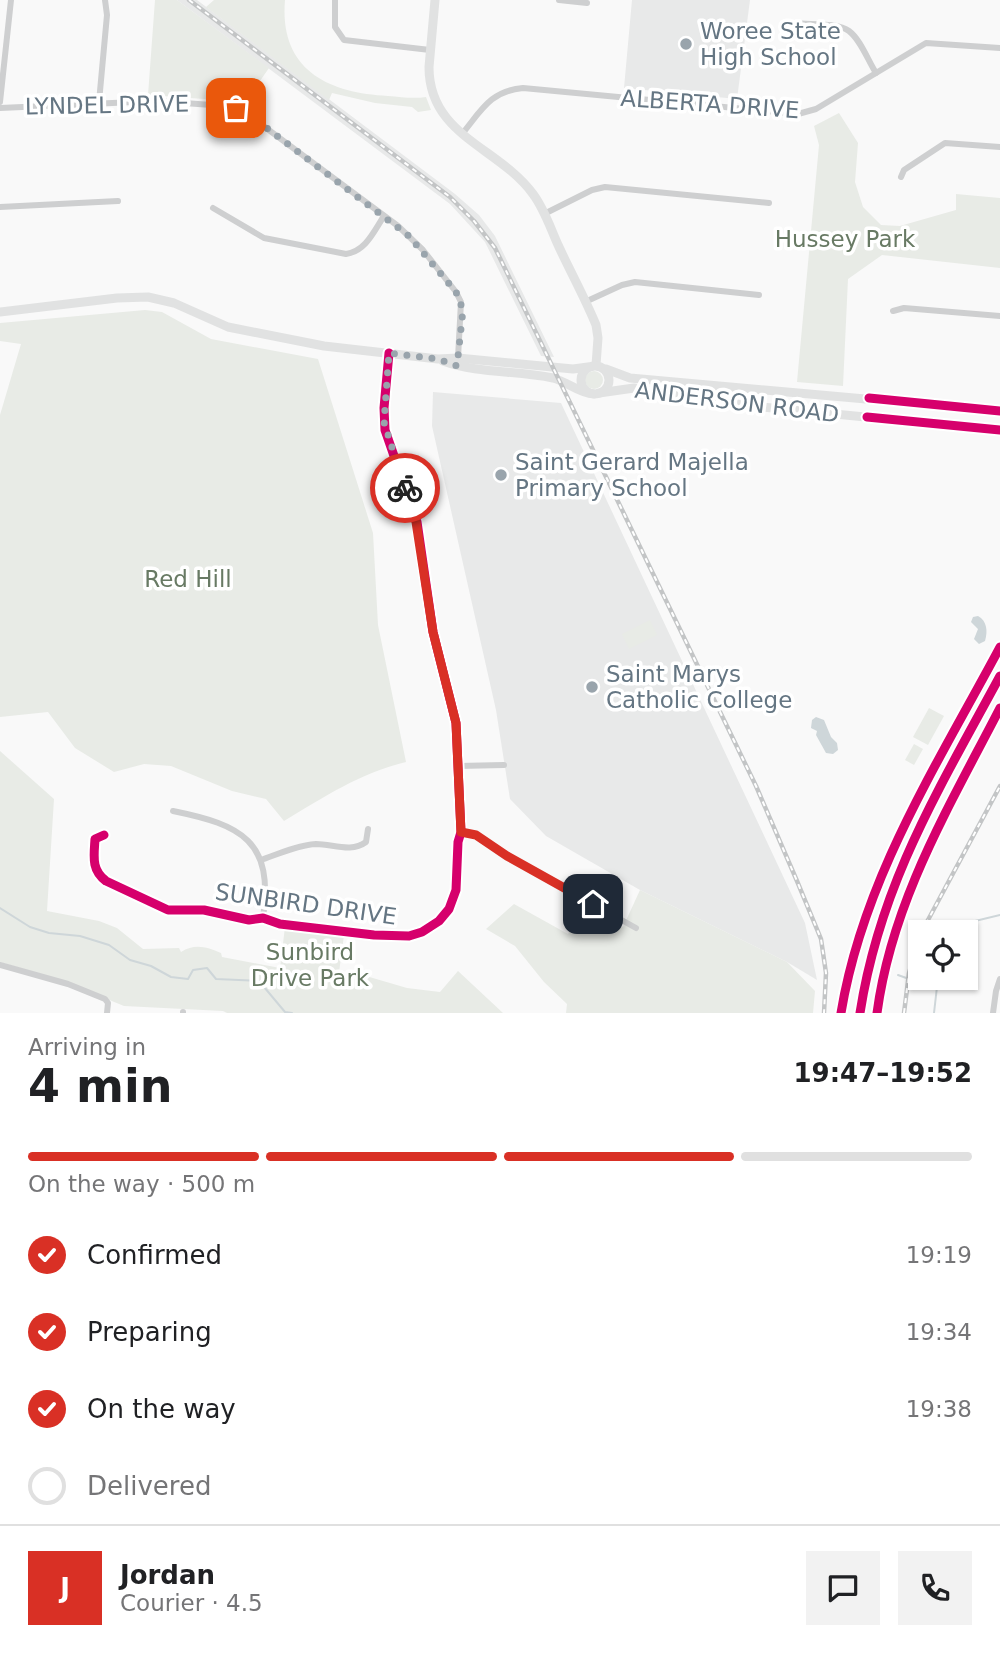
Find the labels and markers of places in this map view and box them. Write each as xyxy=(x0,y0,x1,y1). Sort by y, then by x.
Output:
place label: Woree State High School xyxy=(700,18,841,70)
marker: Woree State High School xyxy=(678,36,694,52)
pin xyxy=(206,78,266,138)
place label: Saint Gerard Majella Primary School xyxy=(515,449,749,501)
marker: Saint Gerard Majella Primary School xyxy=(493,467,509,483)
place label: Saint Marys Catholic College xyxy=(606,661,792,713)
marker: Saint Marys Catholic College xyxy=(584,679,600,695)
pin xyxy=(563,874,623,934)

